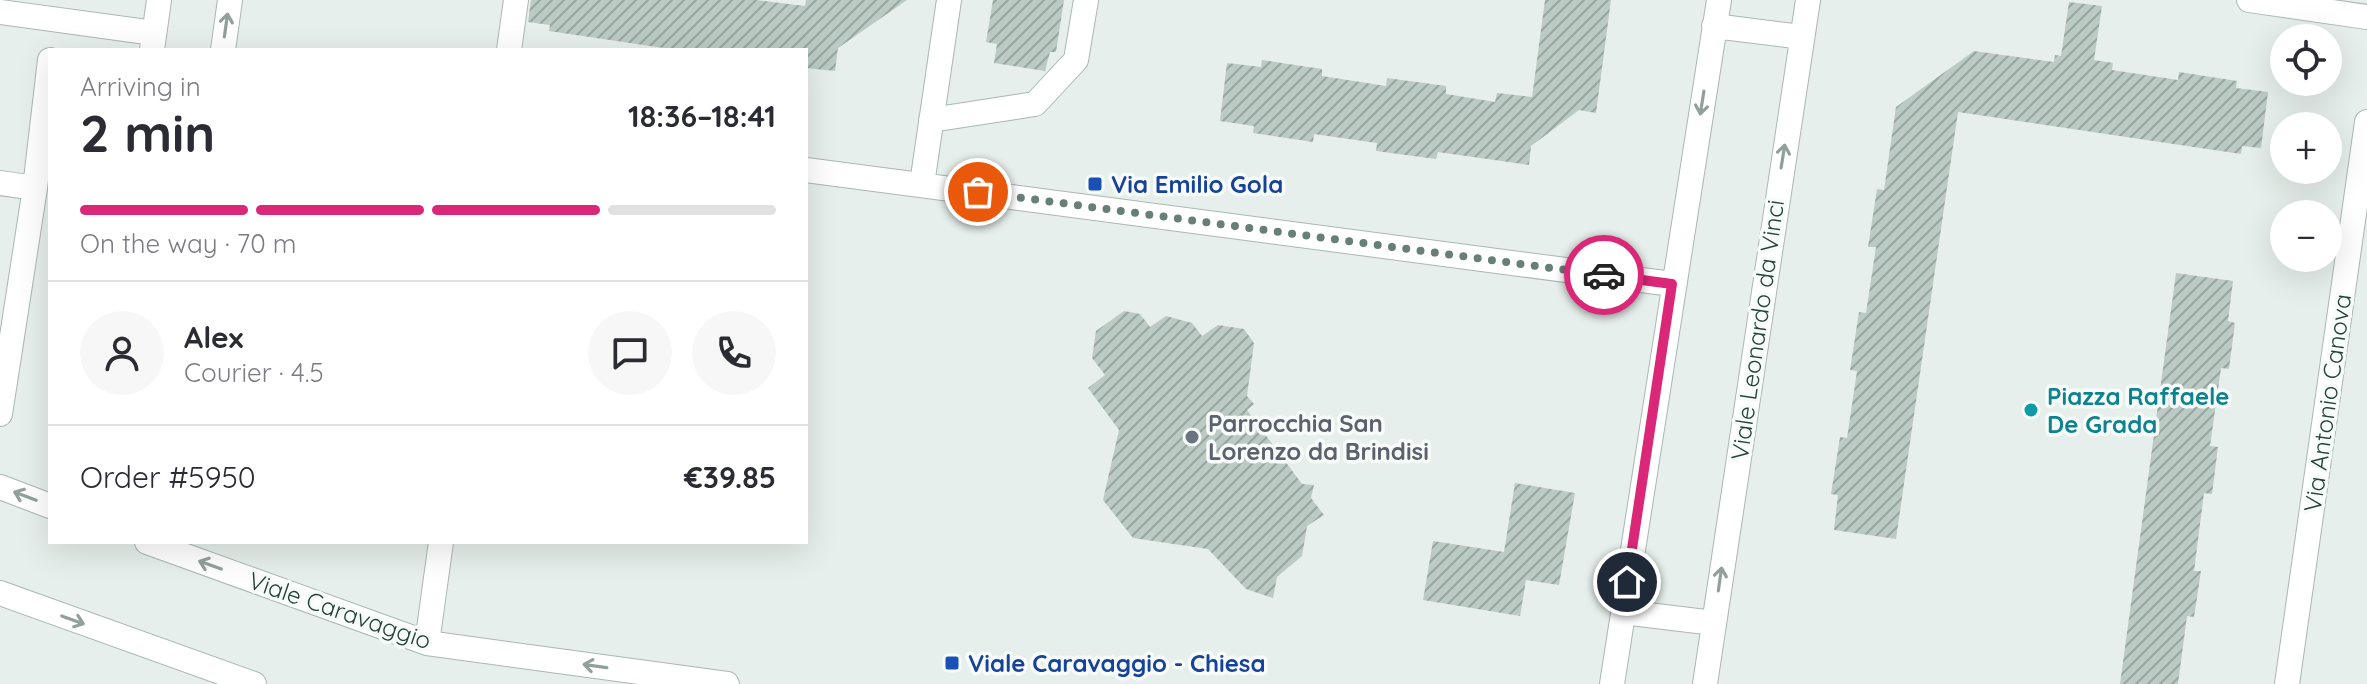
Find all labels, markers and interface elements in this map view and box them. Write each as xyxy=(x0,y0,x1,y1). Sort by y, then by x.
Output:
one-way arrow xyxy=(220,13,235,38)
map controls xyxy=(2270,24,2342,272)
button: locate xyxy=(2270,24,2342,96)
text: Arriving in xyxy=(80,70,201,103)
one-way arrow xyxy=(1693,90,1708,115)
text: 18:36–18:41 xyxy=(628,97,776,135)
text: 2 min xyxy=(80,100,215,165)
button: + xyxy=(2270,112,2342,184)
one-way arrow xyxy=(1776,144,1791,169)
pin xyxy=(944,158,1012,226)
place label: Via Emilio Gola xyxy=(1111,169,1283,199)
icon: bag xyxy=(956,170,1000,214)
marker: Via Emilio Gola xyxy=(1086,175,1104,193)
street label: Viale Leonardo da Vinci xyxy=(1724,198,1790,462)
button: − xyxy=(2270,200,2342,272)
text: On the way · 70 m xyxy=(80,227,296,260)
courier xyxy=(1564,235,1644,315)
icon: car xyxy=(1582,253,1626,297)
street label: Via Antonio Canova xyxy=(2297,292,2357,514)
button: person xyxy=(80,311,164,395)
button: chat xyxy=(588,311,672,395)
button: phone xyxy=(692,311,776,395)
text: Alex xyxy=(184,318,243,356)
text: Courier · 4.5 xyxy=(184,356,324,389)
place label: Piazza Raffaele De Grada xyxy=(2047,381,2230,439)
marker: Piazza Raffaele De Grada xyxy=(2022,401,2040,419)
place label: Parrocchia San Lorenzo da Brindisi xyxy=(1208,408,1429,466)
marker: Parrocchia San Lorenzo da Brindisi xyxy=(1183,428,1201,446)
text: Order #5950 xyxy=(80,458,256,496)
text: €39.85 xyxy=(684,458,776,496)
one-way arrow xyxy=(13,488,38,502)
pin xyxy=(1593,548,1661,616)
one-way arrow xyxy=(198,556,223,571)
icon: home xyxy=(1605,560,1649,604)
street label: Viale Caravaggio xyxy=(245,565,435,655)
one-way arrow xyxy=(1713,567,1728,592)
one-way arrow xyxy=(61,613,86,628)
place label: Viale Caravaggio - Chiesa xyxy=(968,648,1266,678)
marker: Viale Caravaggio - Chiesa xyxy=(943,654,961,672)
one-way arrow xyxy=(582,658,608,673)

